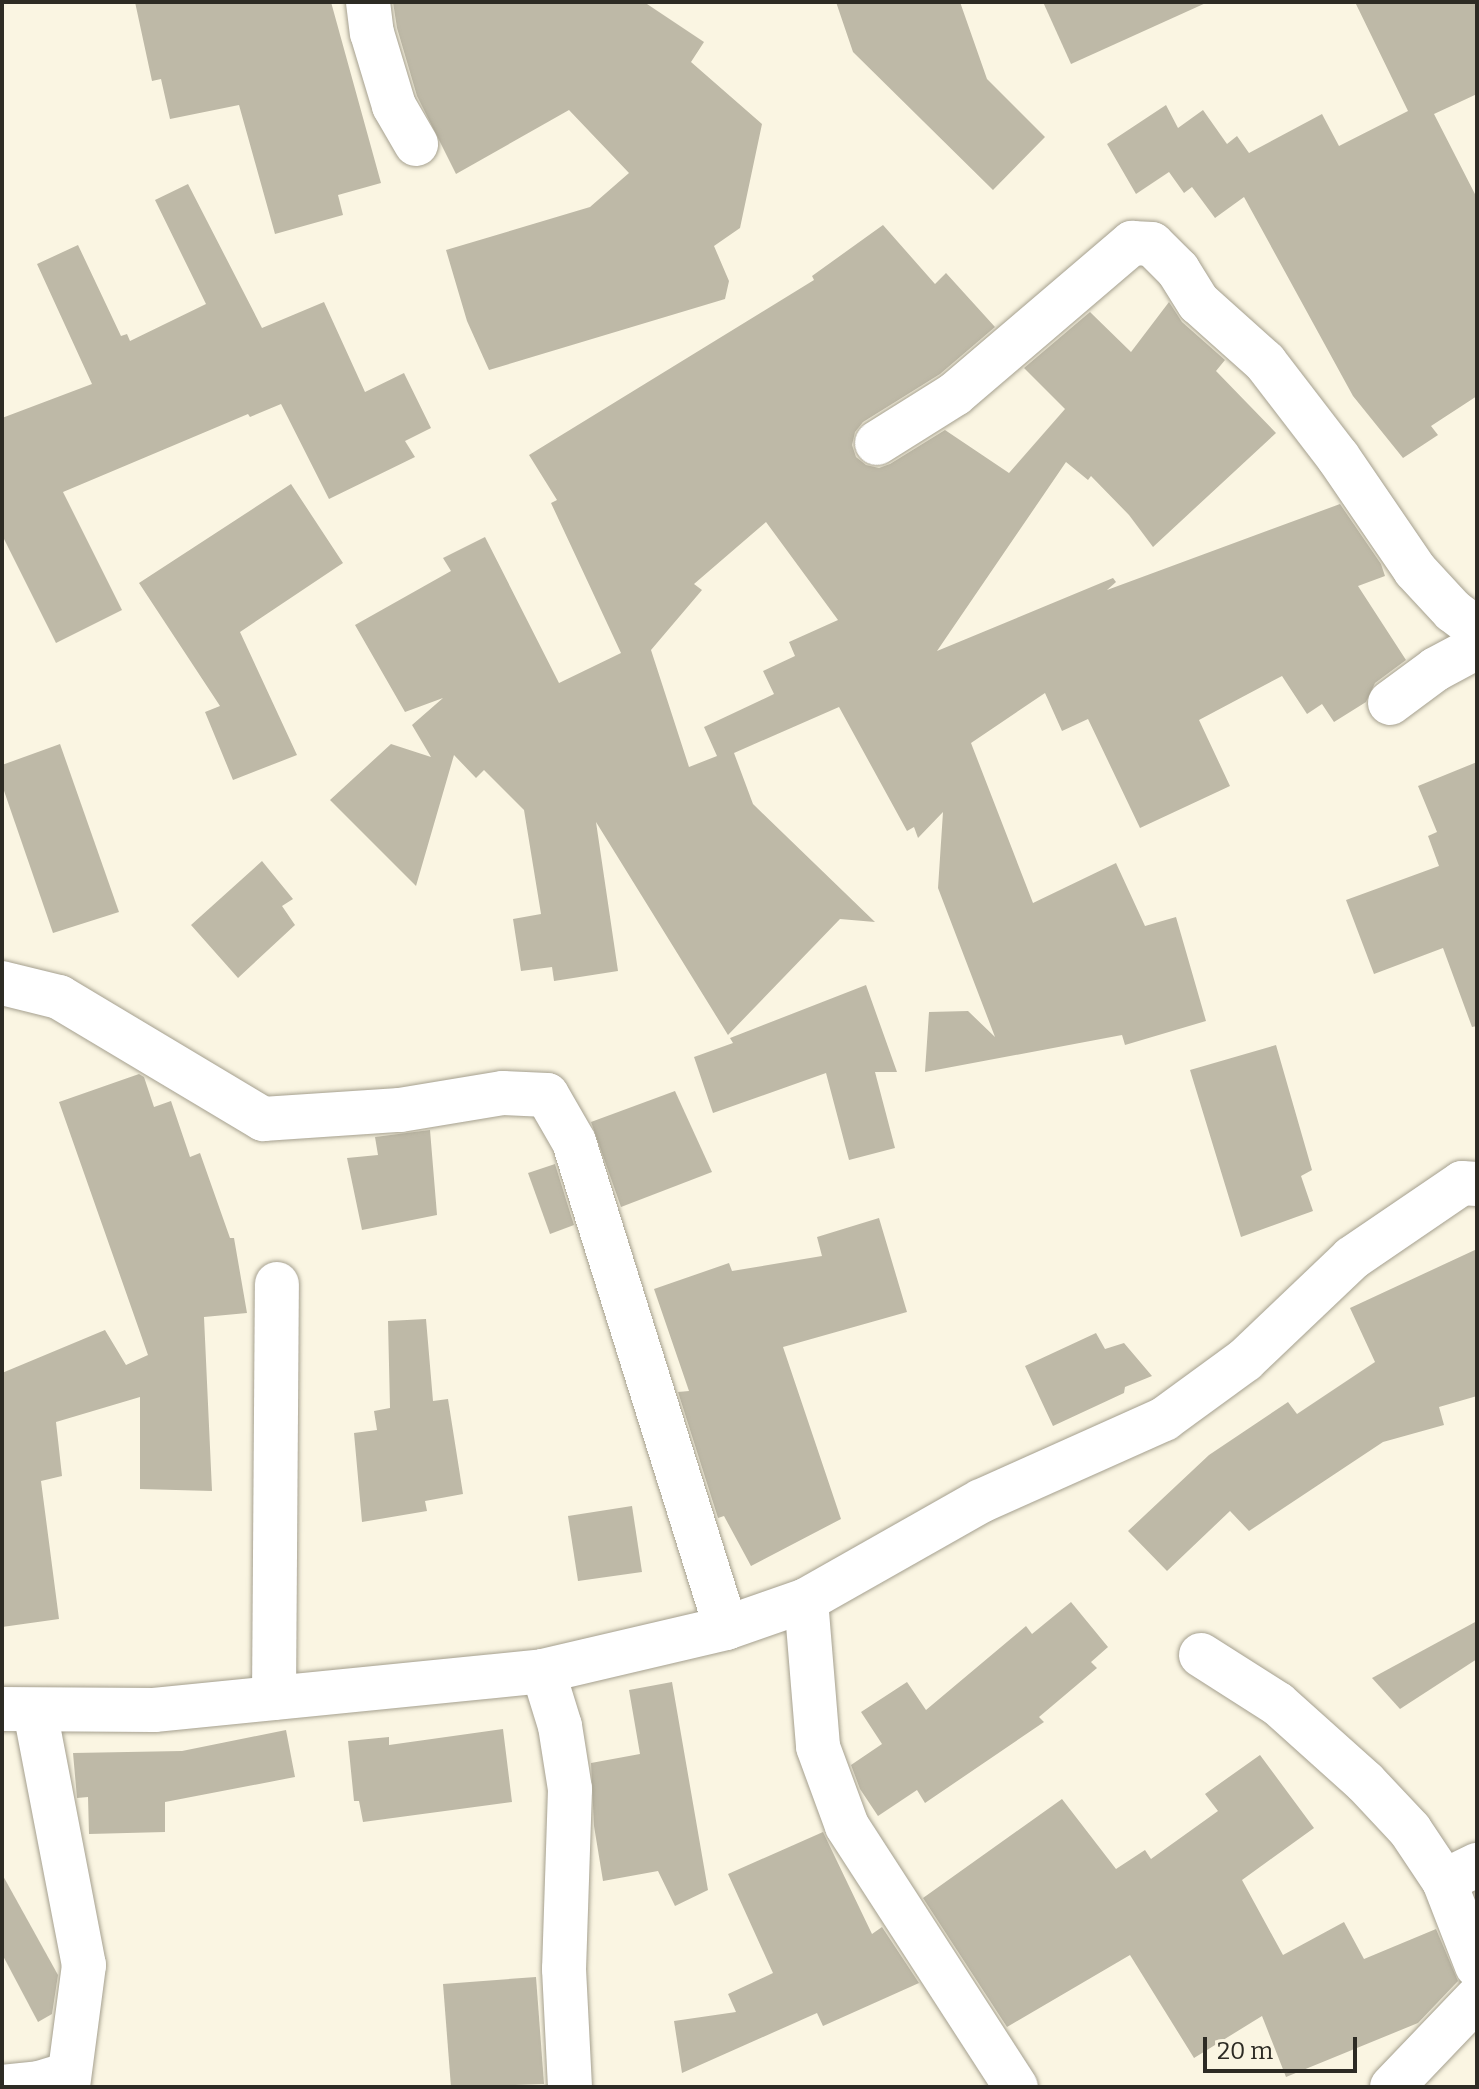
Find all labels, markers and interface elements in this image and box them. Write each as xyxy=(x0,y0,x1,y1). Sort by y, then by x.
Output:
scale bar xyxy=(1207,2021,1361,2071)
text: 20 m xyxy=(1217,2037,1273,2065)

